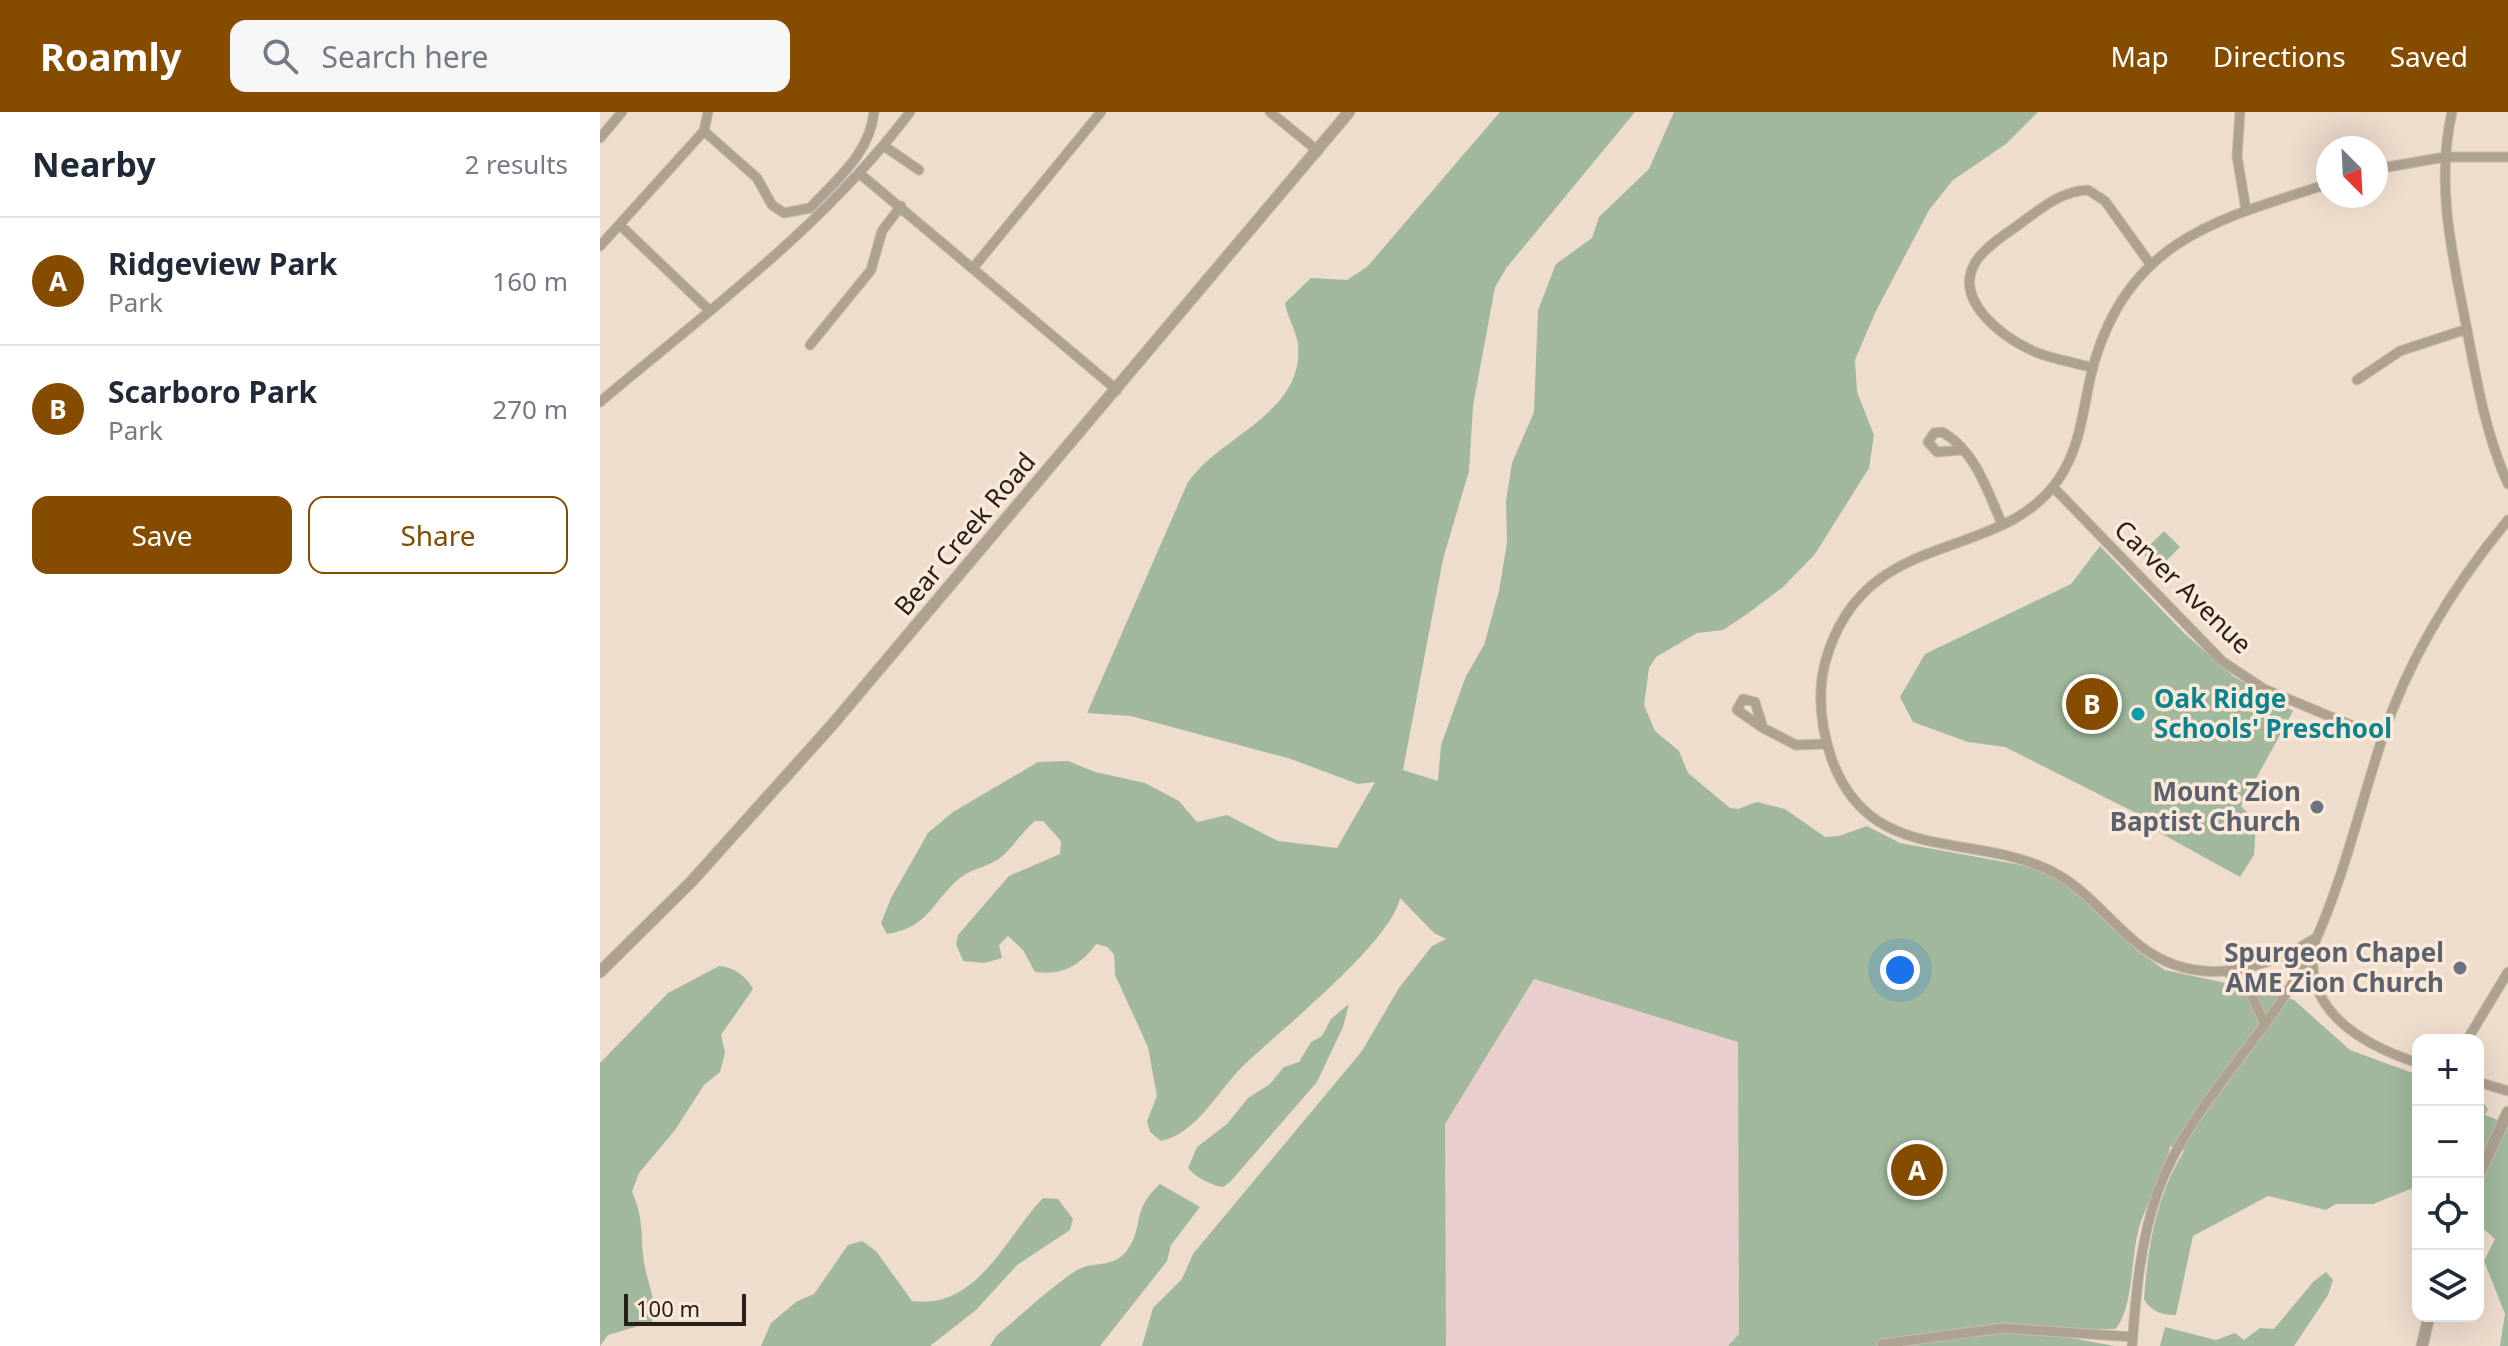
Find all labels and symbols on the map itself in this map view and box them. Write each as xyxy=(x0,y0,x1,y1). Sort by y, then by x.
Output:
north arrow xyxy=(2316,136,2388,208)
street label: Bear Creek Road xyxy=(885,444,1043,623)
street label: Carver Avenue xyxy=(2107,511,2260,661)
pin: B xyxy=(2066,674,2118,734)
place label: Oak Ridge Schools' Preschool xyxy=(2154,680,2392,746)
marker: Oak Ridge Schools' Preschool xyxy=(2129,705,2147,723)
place label: Mount Zion Baptist Church xyxy=(2110,773,2301,839)
marker: Mount Zion Baptist Church xyxy=(2308,798,2326,816)
place label: Spurgeon Chapel AME Zion Church xyxy=(2224,934,2444,1000)
your location xyxy=(1880,950,1920,990)
marker: Spurgeon Chapel AME Zion Church xyxy=(2451,959,2469,977)
pin: A xyxy=(1891,1140,1943,1200)
scale bar xyxy=(624,1290,746,1326)

